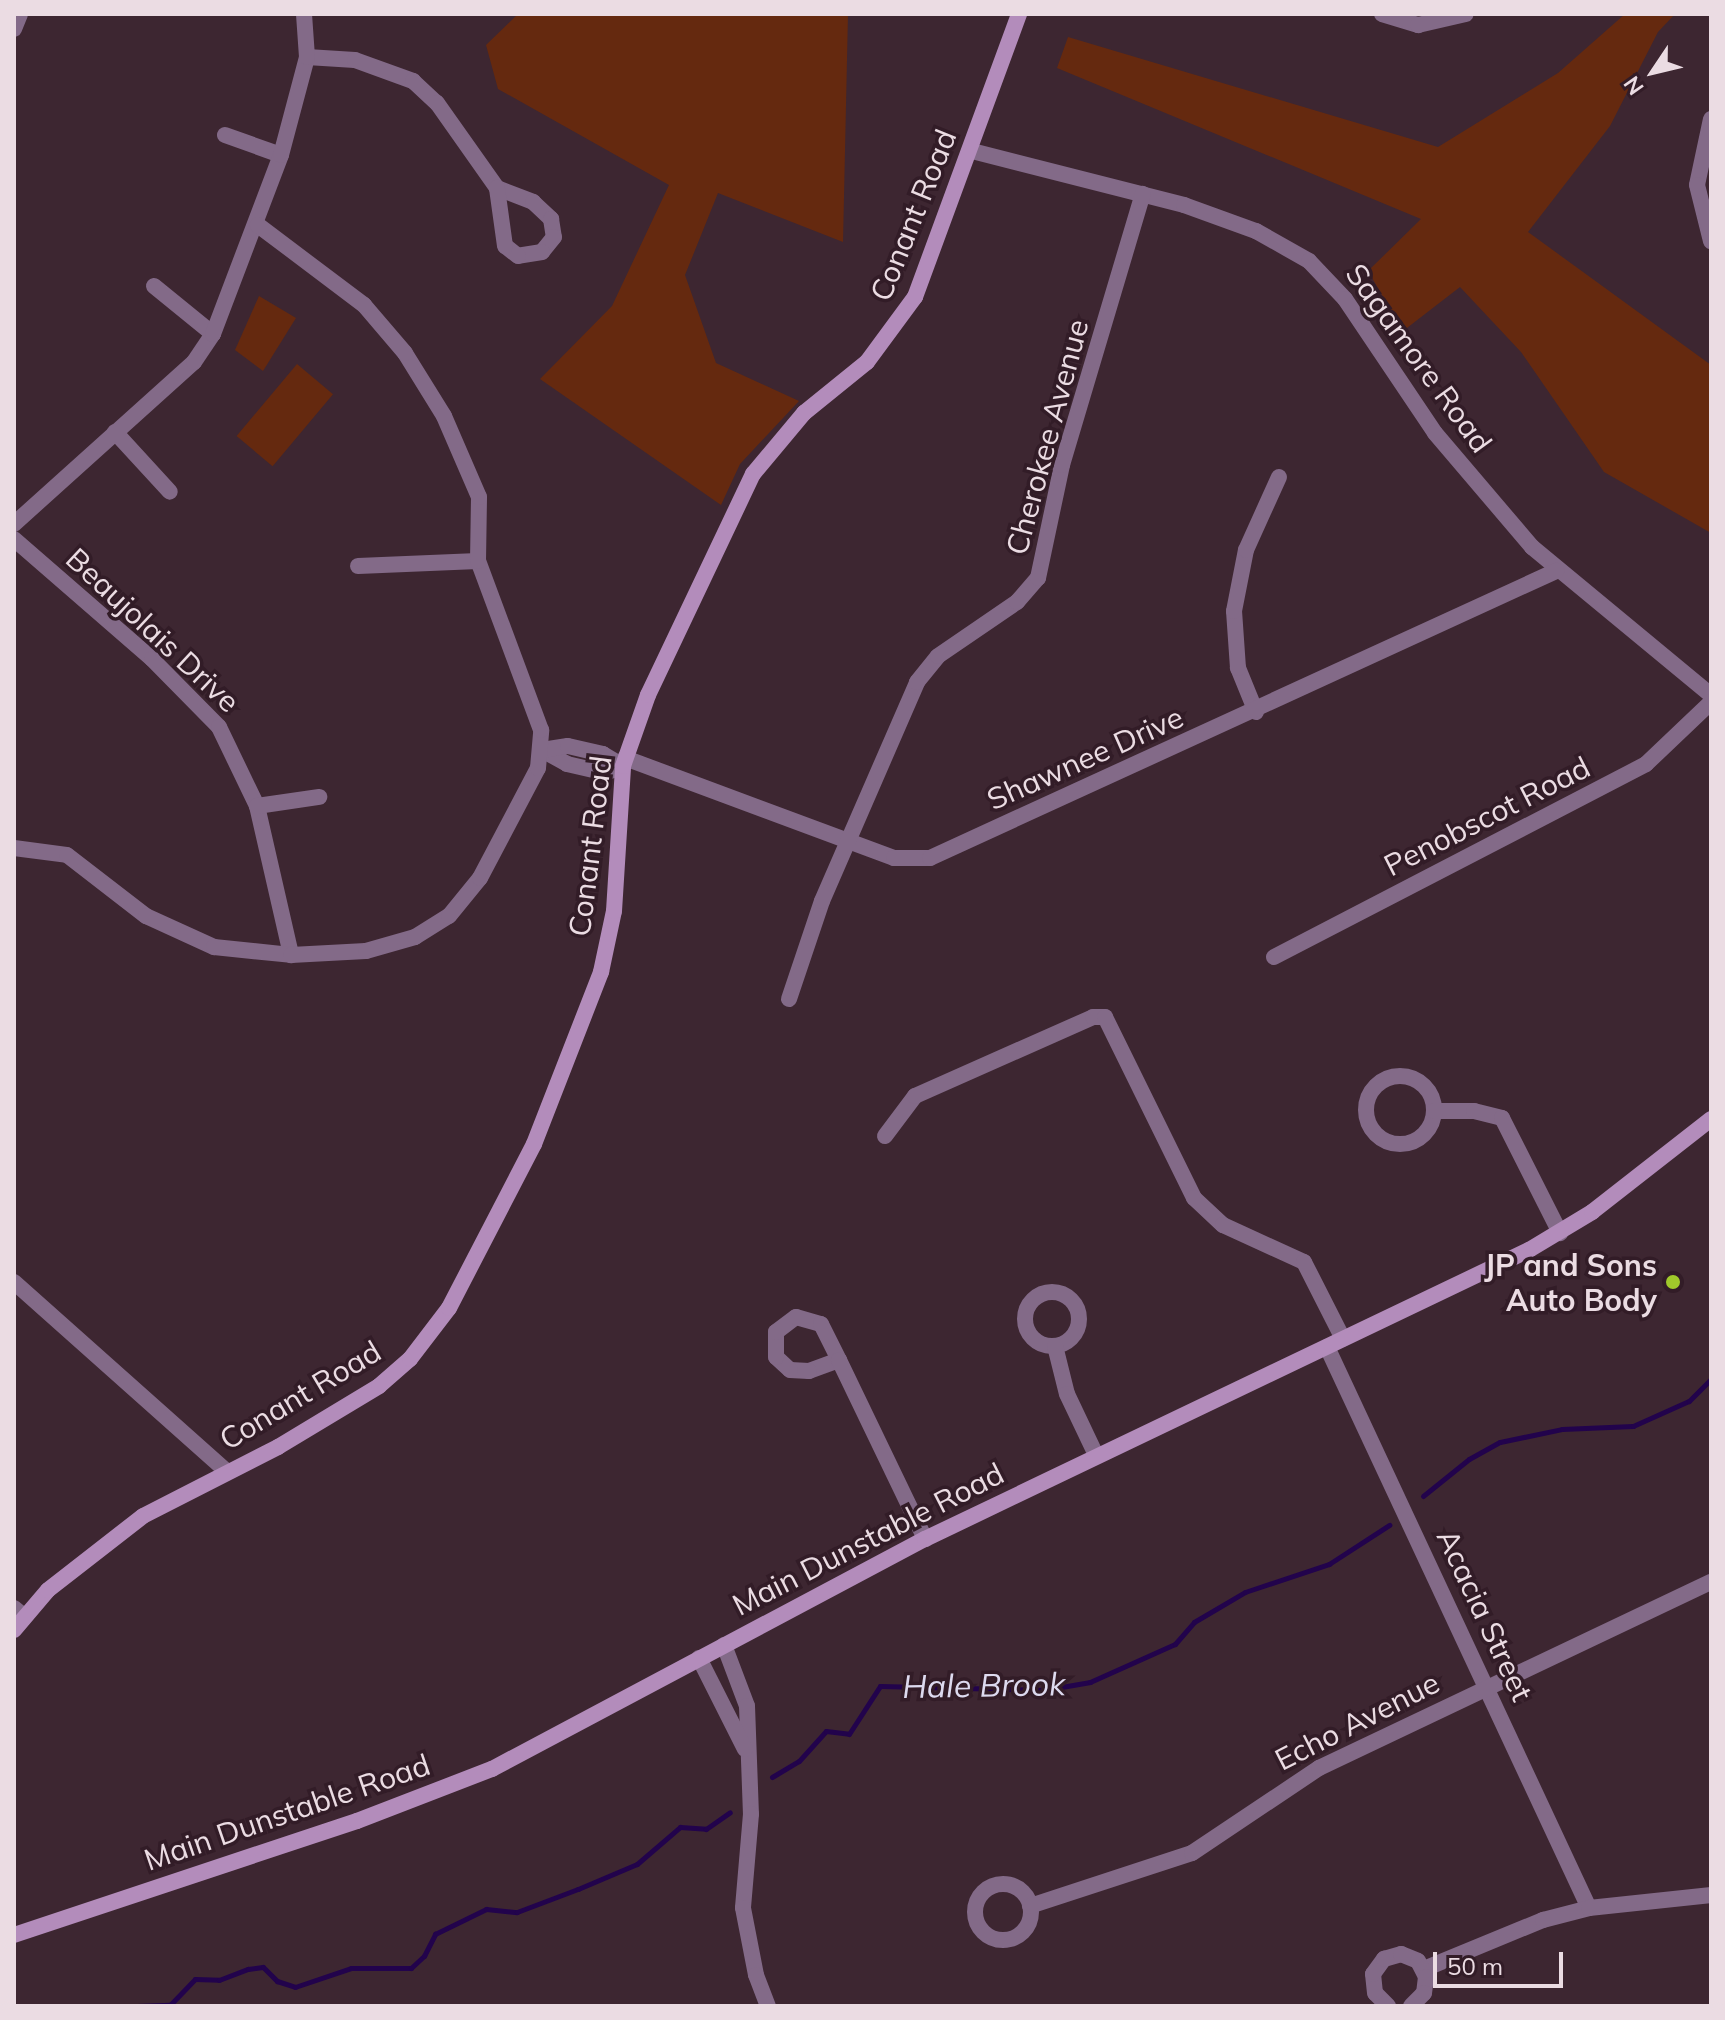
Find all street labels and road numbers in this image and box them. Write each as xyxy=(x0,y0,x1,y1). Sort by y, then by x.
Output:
street label: Conant Road xyxy=(862,124,964,306)
street label: Sagamore Road xyxy=(1338,257,1500,459)
street label: Cherokee Avenue xyxy=(998,315,1096,559)
street label: Beaujolais Drive xyxy=(59,541,247,719)
street label: Shawnee Drive xyxy=(981,699,1189,817)
street label: Penobscot Road xyxy=(1378,749,1596,883)
street label: Conant Road xyxy=(561,754,619,938)
street label: Conant Road xyxy=(213,1333,387,1457)
street label: Main Dunstable Road xyxy=(726,1455,1010,1623)
street label: Acacia Street xyxy=(1430,1523,1540,1707)
street label: Echo Avenue xyxy=(1269,1664,1445,1778)
street label: Main Dunstable Road xyxy=(139,1746,435,1878)

